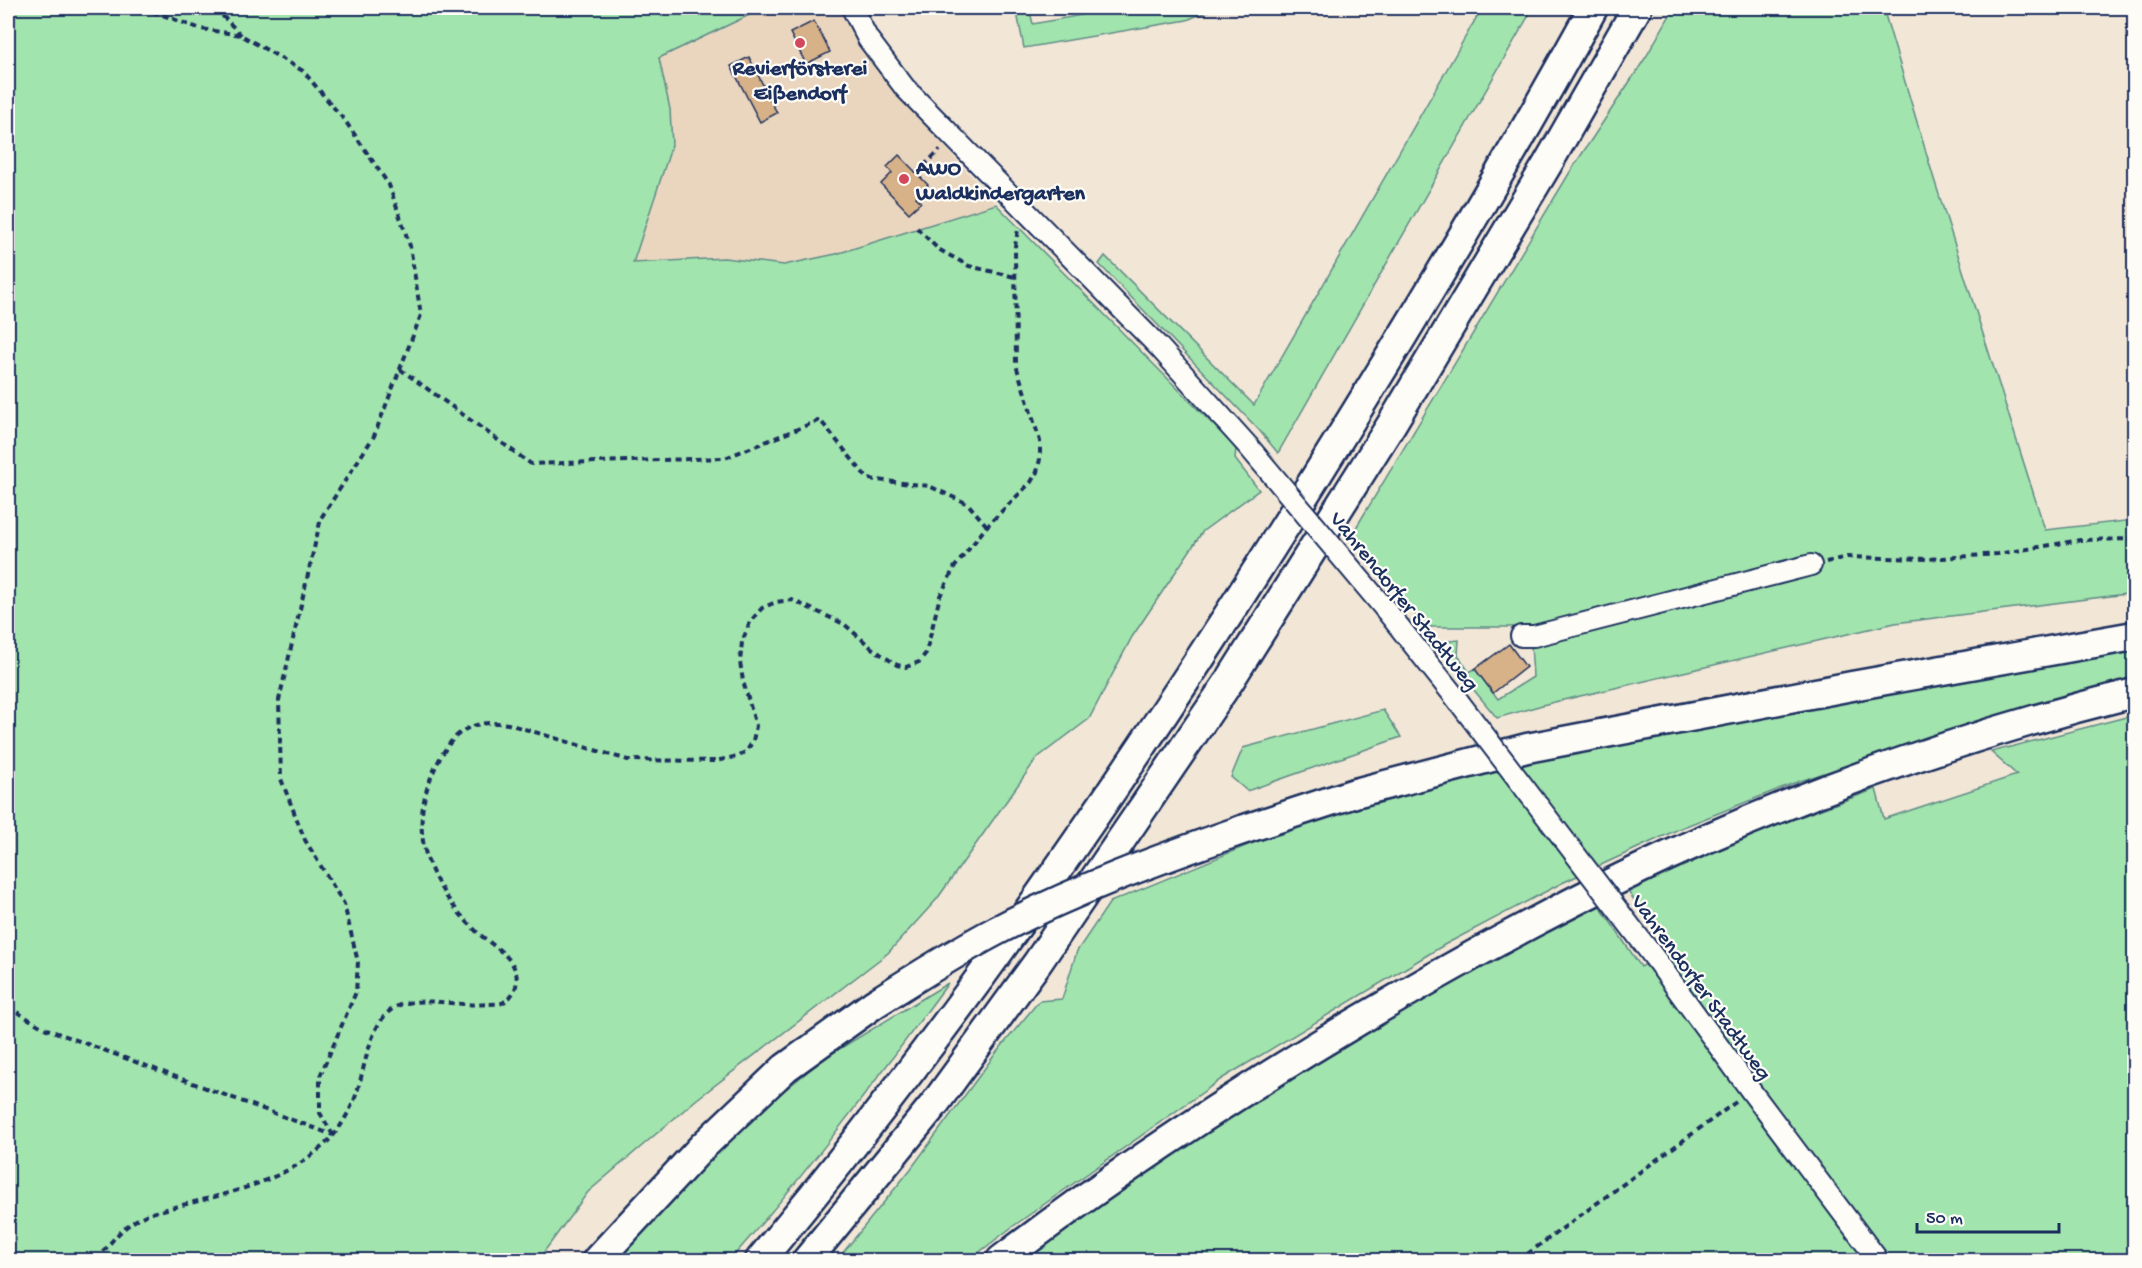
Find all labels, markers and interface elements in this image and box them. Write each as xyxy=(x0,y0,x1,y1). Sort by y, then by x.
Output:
marker: Revierförsterei Eißendorf xyxy=(793,36,807,50)
place label: Revierförsterei Eißendorf xyxy=(732,57,868,108)
place label: AWO Waldkindergarten xyxy=(915,157,1086,208)
marker: AWO Waldkindergarten xyxy=(897,172,911,186)
street label: Vahrendorfer Stadtweg xyxy=(1322,507,1483,697)
street label: Vahrendorfer Stadtweg xyxy=(1623,890,1776,1086)
scale bar xyxy=(1917,1196,2060,1234)
text: 50 m xyxy=(1926,1209,1963,1230)

